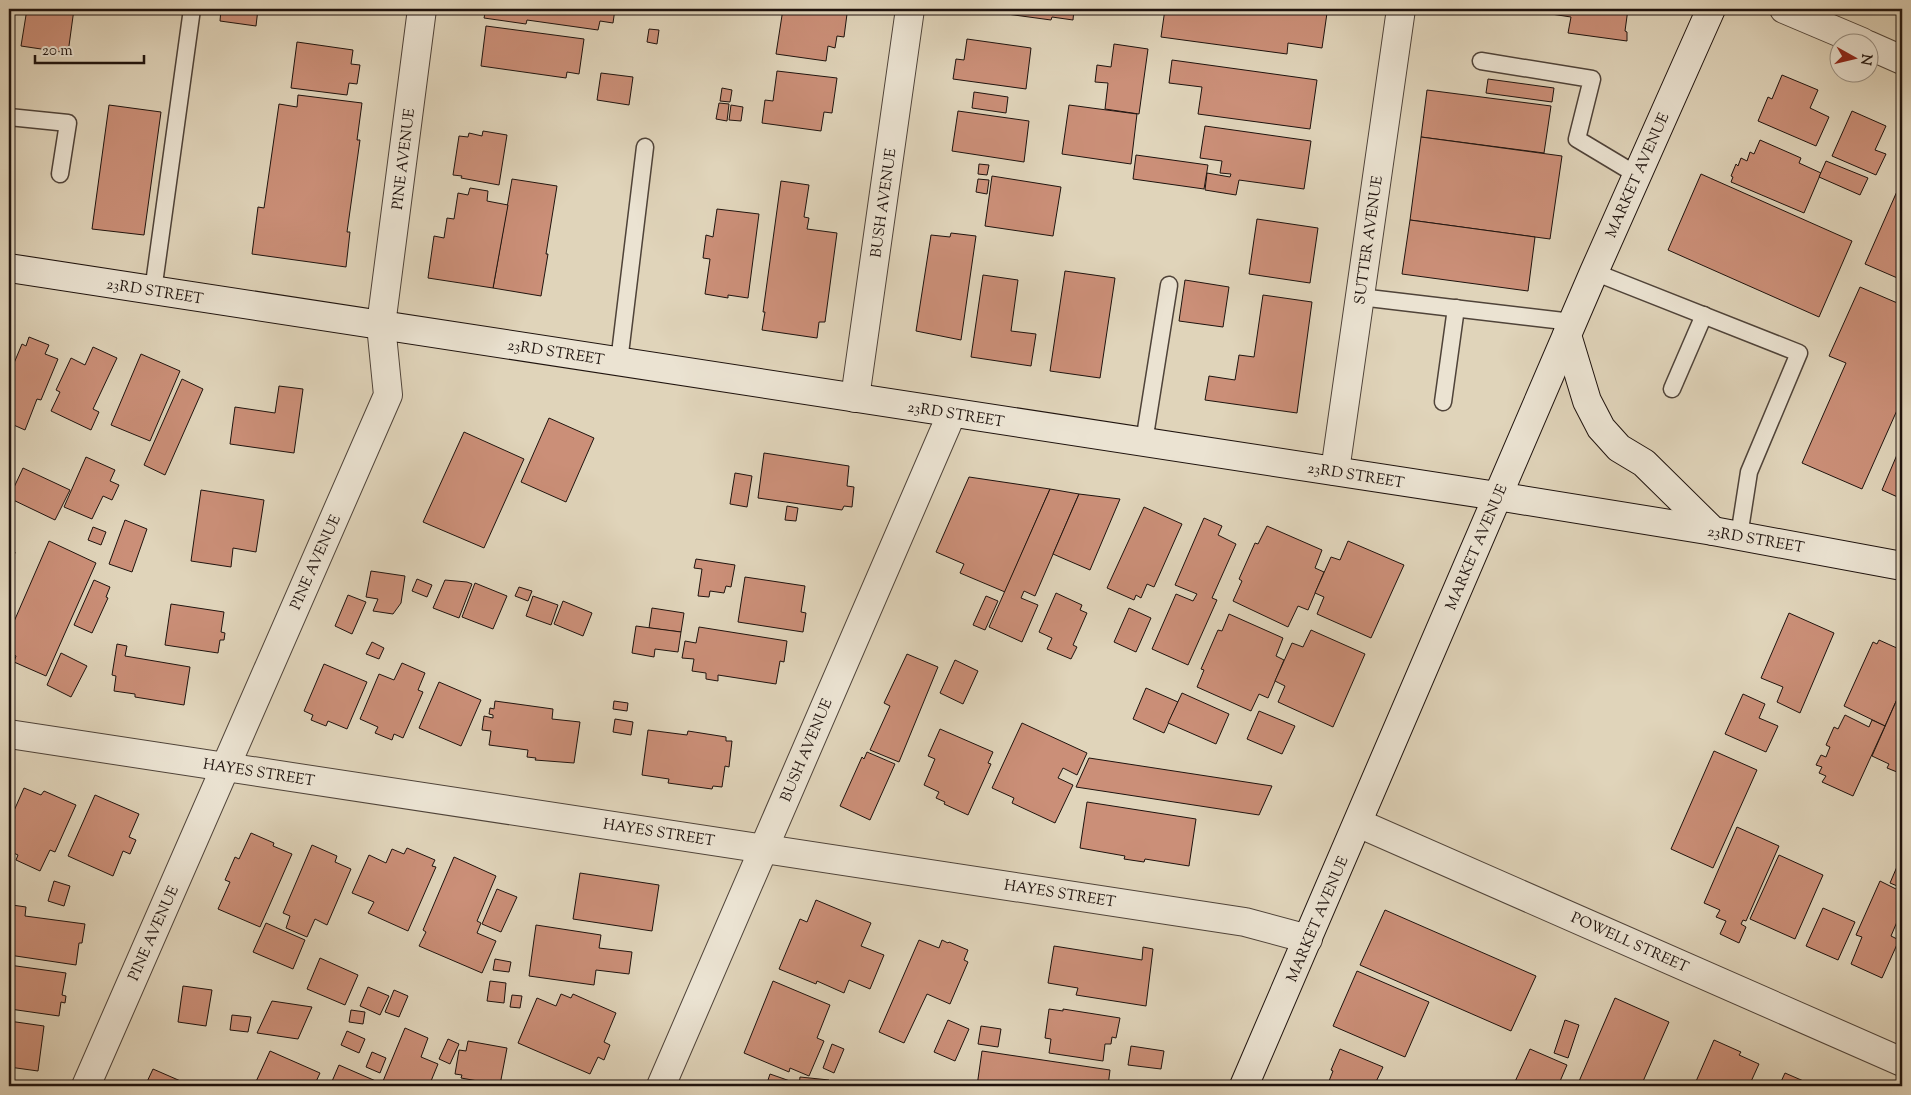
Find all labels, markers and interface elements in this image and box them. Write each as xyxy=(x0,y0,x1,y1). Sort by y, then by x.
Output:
scale bar xyxy=(35,32,144,64)
north arrow xyxy=(1828,32,1878,82)
text: 20 m xyxy=(42,41,73,62)
text: N xyxy=(1854,53,1876,66)
street label: PINE AVENUE xyxy=(388,107,421,211)
street label: MARKET AVENUE xyxy=(1601,110,1675,241)
street label: BUSH AVENUE xyxy=(866,147,903,259)
street label: SUTTER AVENUE xyxy=(1350,174,1389,306)
street label: 23RD STREET xyxy=(105,274,205,311)
street label: 23RD STREET xyxy=(506,335,606,372)
street label: 23RD STREET xyxy=(906,397,1006,434)
street label: 23RD STREET xyxy=(1306,458,1406,495)
street label: MARKET AVENUE xyxy=(1441,481,1513,614)
street label: PINE AVENUE xyxy=(286,512,347,614)
street label: 23RD STREET xyxy=(1706,522,1806,559)
street label: BUSH AVENUE xyxy=(776,696,839,805)
street label: HAYES STREET xyxy=(201,754,316,793)
street label: HAYES STREET xyxy=(601,814,716,853)
street label: MARKET AVENUE xyxy=(1282,853,1354,986)
street label: HAYES STREET xyxy=(1002,875,1117,914)
street label: PINE AVENUE xyxy=(124,883,185,985)
street label: POWELL STREET xyxy=(1567,908,1692,979)

